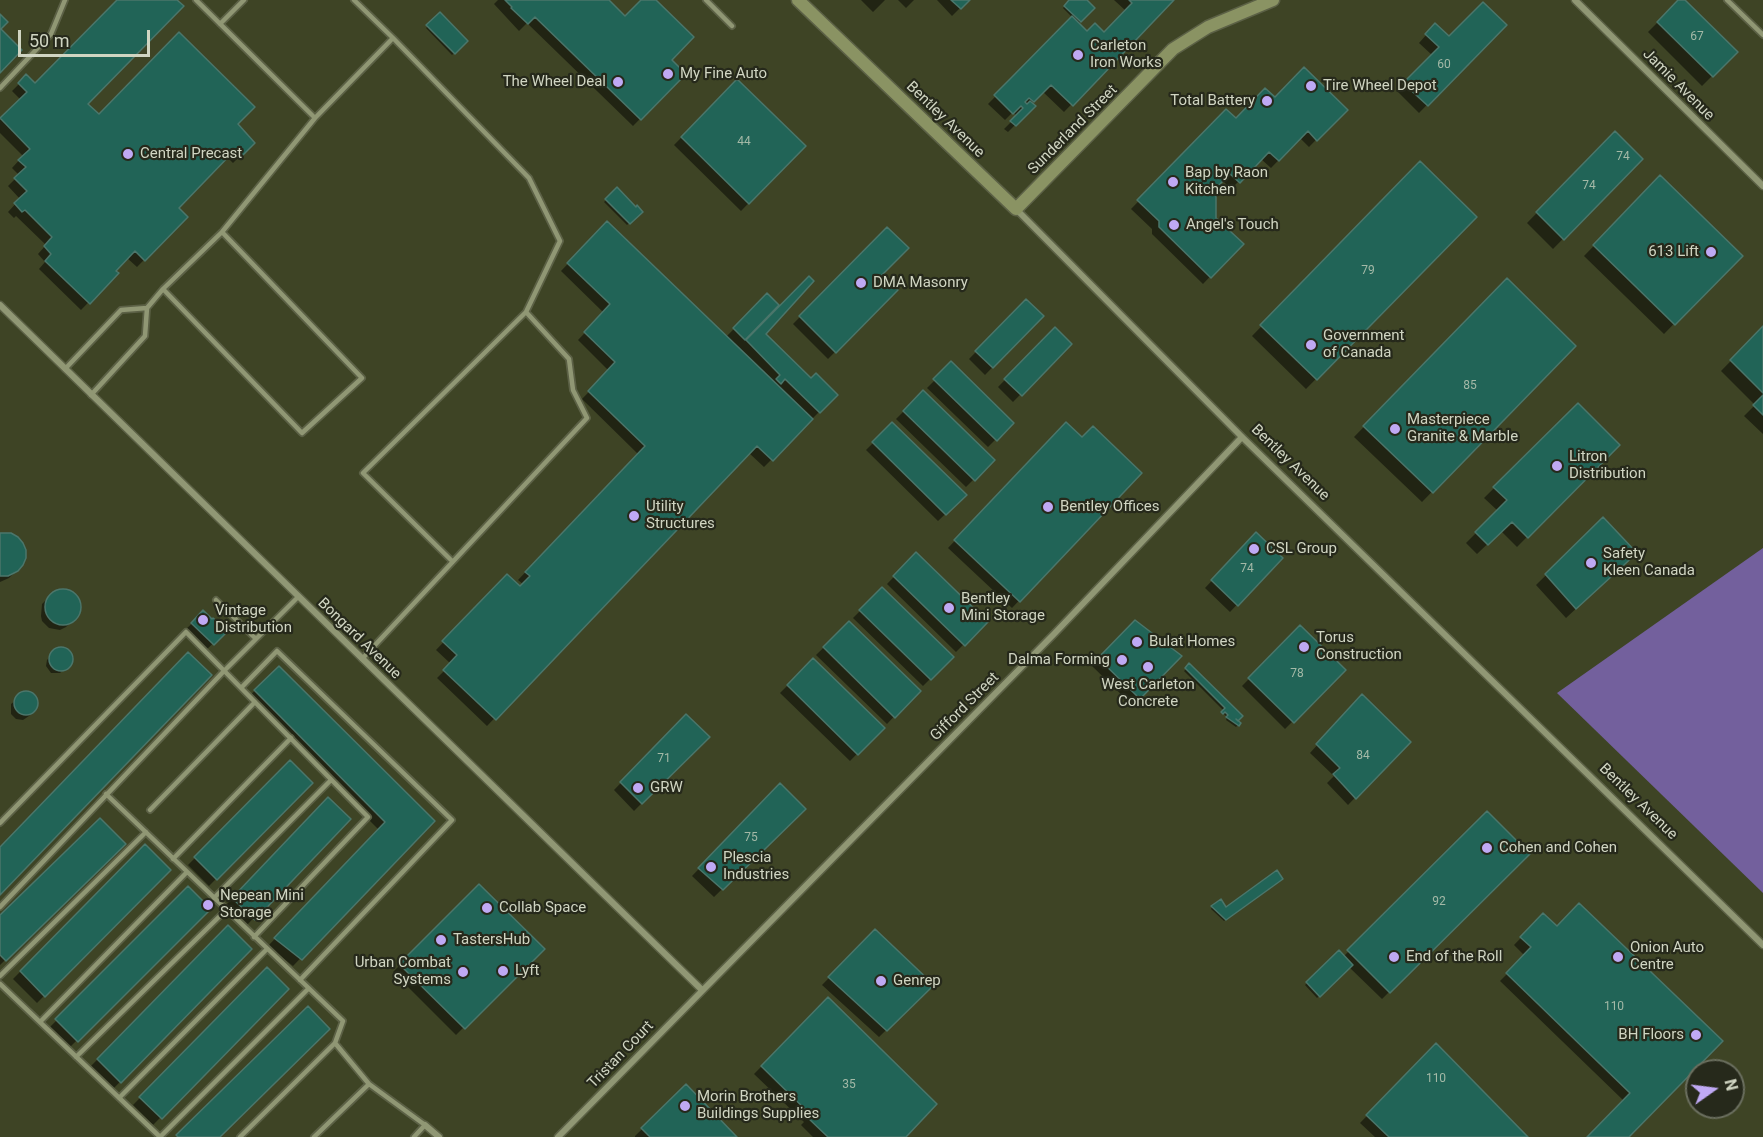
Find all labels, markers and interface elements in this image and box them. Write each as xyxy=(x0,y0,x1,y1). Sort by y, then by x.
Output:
scale bar xyxy=(21,18,153,56)
text: 50 m xyxy=(29,30,69,51)
house number: 67 xyxy=(1690,30,1704,44)
place label: Carleton Iron Works xyxy=(1090,37,1162,72)
street label: Jamie Avenue xyxy=(1638,45,1718,125)
marker: Carleton Iron Works xyxy=(1071,48,1085,62)
house number: 60 xyxy=(1437,58,1451,72)
place label: My Fine Auto xyxy=(680,65,767,83)
marker: My Fine Auto xyxy=(661,67,675,81)
place label: The Wheel Deal xyxy=(503,73,606,91)
marker: The Wheel Deal xyxy=(611,75,625,89)
place label: Tire Wheel Depot xyxy=(1323,77,1437,95)
street label: Bentley Avenue xyxy=(902,78,988,162)
marker: Tire Wheel Depot xyxy=(1304,79,1318,93)
street label: Sunderland Street xyxy=(1025,82,1121,178)
place label: Total Battery xyxy=(1170,92,1255,110)
marker: Total Battery xyxy=(1260,94,1274,108)
house number: 44 xyxy=(737,135,751,149)
place label: Central Precast xyxy=(140,145,242,163)
marker: Central Precast xyxy=(121,147,135,161)
house number: 74 xyxy=(1616,150,1630,164)
place label: Bap by Raon Kitchen xyxy=(1185,164,1268,199)
marker: Bap by Raon Kitchen xyxy=(1166,175,1180,189)
house number: 74 xyxy=(1582,179,1596,193)
place label: Angel's Touch xyxy=(1186,216,1279,234)
marker: Angel's Touch xyxy=(1167,218,1181,232)
place label: 613 Lift xyxy=(1648,243,1699,261)
marker: 613 Lift xyxy=(1704,245,1718,259)
house number: 79 xyxy=(1361,264,1375,278)
place label: DMA Masonry xyxy=(873,274,968,292)
marker: DMA Masonry xyxy=(854,276,868,290)
place label: Government of Canada xyxy=(1323,327,1404,362)
marker: Government of Canada xyxy=(1304,338,1318,352)
house number: 85 xyxy=(1463,379,1477,393)
place label: Masterpiece Granite & Marble xyxy=(1407,411,1518,446)
street label: Bentley Avenue xyxy=(1247,421,1333,505)
marker: Masterpiece Granite & Marble xyxy=(1388,422,1402,436)
place label: Litron Distribution xyxy=(1569,448,1646,483)
marker: Litron Distribution xyxy=(1550,459,1564,473)
place label: Utility Structures xyxy=(646,498,715,533)
place label: Bentley Offices xyxy=(1060,498,1159,516)
marker: Bentley Offices xyxy=(1041,500,1055,514)
marker: Utility Structures xyxy=(627,509,641,523)
place label: CSL Group xyxy=(1266,540,1337,558)
marker: CSL Group xyxy=(1247,542,1261,556)
place label: Safety Kleen Canada xyxy=(1603,545,1695,580)
marker: Safety Kleen Canada xyxy=(1584,556,1598,570)
house number: 74 xyxy=(1240,562,1254,576)
place label: Bentley Mini Storage xyxy=(961,590,1045,625)
street label: Bongard Avenue xyxy=(314,595,404,683)
marker: Bentley Mini Storage xyxy=(942,601,956,615)
place label: Vintage Distribution xyxy=(215,602,292,637)
marker: Vintage Distribution xyxy=(196,613,210,627)
place label: Torus Construction xyxy=(1316,629,1402,664)
place label: Bulat Homes xyxy=(1149,633,1235,651)
marker: Bulat Homes xyxy=(1130,635,1144,649)
marker: Torus Construction xyxy=(1297,640,1311,654)
place label: Dalma Forming xyxy=(1008,651,1110,669)
marker: Dalma Forming xyxy=(1115,653,1129,667)
marker: West Carleton Concrete xyxy=(1141,660,1155,674)
house number: 78 xyxy=(1290,667,1304,681)
street label: Gifford Street xyxy=(927,669,1003,745)
place label: West Carleton Concrete xyxy=(1101,676,1195,711)
house number: 84 xyxy=(1356,749,1370,763)
house number: 71 xyxy=(657,752,671,766)
street label: Bentley Avenue xyxy=(1595,760,1681,844)
place label: GRW xyxy=(650,779,683,797)
marker: GRW xyxy=(631,781,645,795)
house number: 75 xyxy=(744,831,758,845)
place label: Cohen and Cohen xyxy=(1499,839,1617,857)
marker: Cohen and Cohen xyxy=(1480,841,1494,855)
place label: Plescia Industries xyxy=(723,849,789,884)
marker: Plescia Industries xyxy=(704,860,718,874)
place label: Nepean Mini Storage xyxy=(220,887,304,922)
house number: 92 xyxy=(1432,895,1446,909)
marker: Nepean Mini Storage xyxy=(201,898,215,912)
place label: Collab Space xyxy=(499,899,586,917)
marker: Collab Space xyxy=(480,901,494,915)
place label: TastersHub xyxy=(453,931,530,949)
marker: TastersHub xyxy=(434,933,448,947)
place label: Onion Auto Centre xyxy=(1630,939,1704,974)
place label: End of the Roll xyxy=(1406,948,1502,966)
marker: End of the Roll xyxy=(1387,950,1401,964)
marker: Onion Auto Centre xyxy=(1611,950,1625,964)
place label: Urban Combat Systems xyxy=(355,954,451,989)
place label: Lyft xyxy=(515,962,539,980)
marker: Lyft xyxy=(496,964,510,978)
marker: Urban Combat Systems xyxy=(456,965,470,979)
place label: Genrep xyxy=(893,972,941,990)
marker: Genrep xyxy=(874,974,888,988)
house number: 110 xyxy=(1604,1000,1624,1014)
street label: Tristan Court xyxy=(584,1017,658,1093)
place label: BH Floors xyxy=(1618,1026,1684,1044)
marker: BH Floors xyxy=(1689,1028,1703,1042)
north arrow xyxy=(1685,1059,1745,1119)
house number: 110 xyxy=(1426,1072,1446,1086)
text: N xyxy=(1720,1077,1742,1093)
house number: 35 xyxy=(842,1078,856,1092)
place label: Morin Brothers Buildings Supplies xyxy=(697,1088,819,1123)
marker: Morin Brothers Buildings Supplies xyxy=(678,1099,692,1113)

